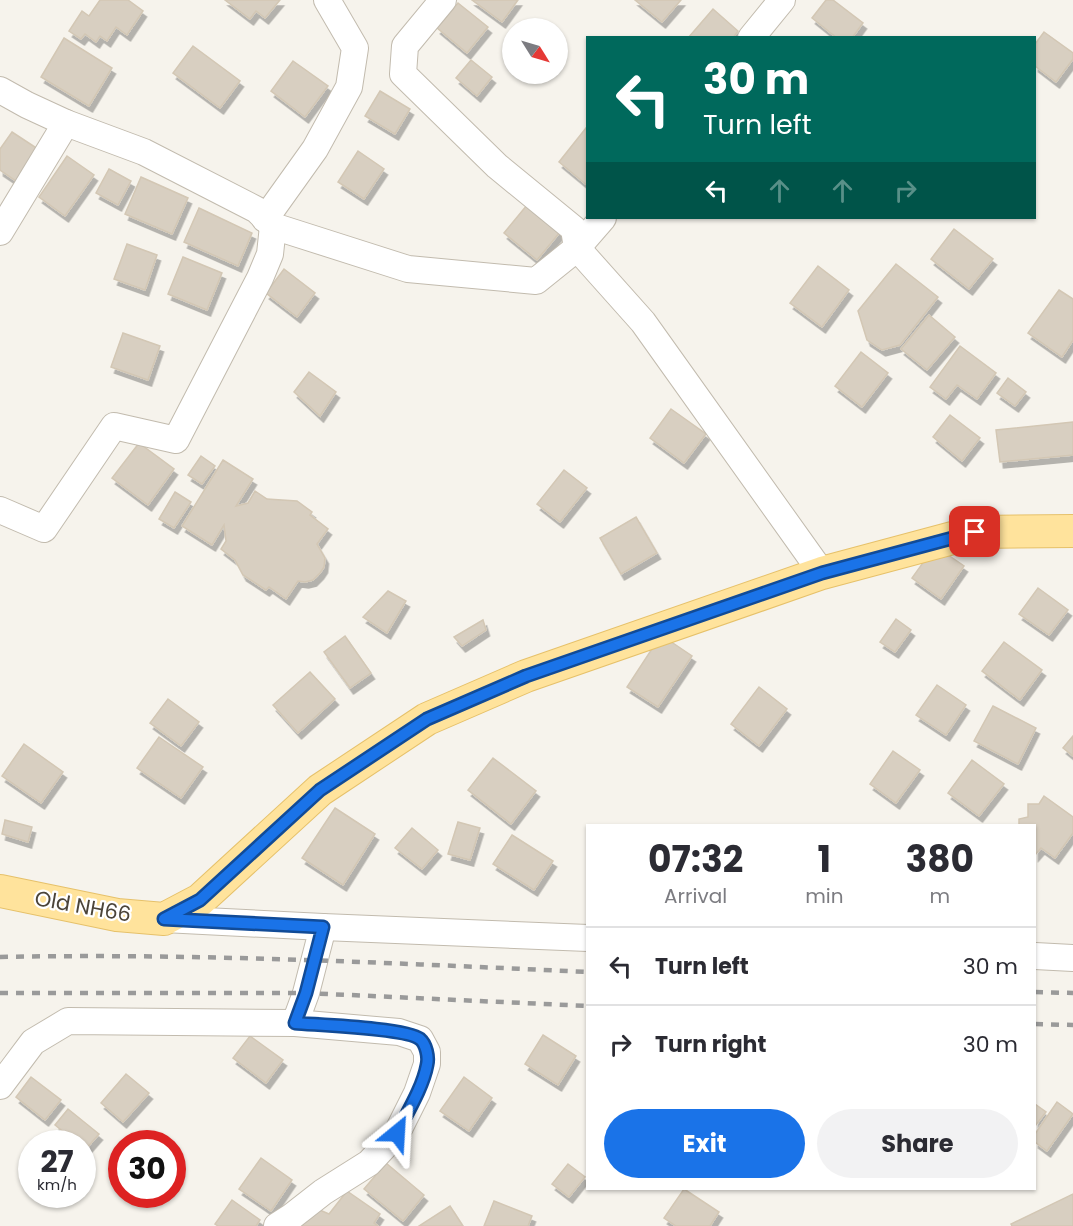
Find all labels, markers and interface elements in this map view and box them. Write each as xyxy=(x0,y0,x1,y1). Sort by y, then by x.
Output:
north arrow xyxy=(502,18,568,84)
map controls xyxy=(502,18,568,84)
text: 30 m xyxy=(703,50,809,109)
icon: left xyxy=(604,60,682,138)
text: Turn left xyxy=(703,106,812,143)
icon: left xyxy=(700,174,733,207)
icon: ahead xyxy=(763,174,796,207)
icon: ahead xyxy=(826,174,859,207)
icon: right xyxy=(889,174,922,207)
pin xyxy=(949,506,1000,557)
icon: arrive xyxy=(958,515,991,548)
text: 07:32 xyxy=(648,834,743,885)
text: 1 xyxy=(818,834,831,885)
text: 380 xyxy=(905,834,974,885)
text: Arrival xyxy=(664,882,727,910)
text: min xyxy=(805,882,844,910)
text: m xyxy=(929,882,950,910)
street label: Old NH66 xyxy=(32,883,134,929)
icon: left xyxy=(604,950,637,983)
text: Turn left xyxy=(655,951,749,982)
text: 30 m xyxy=(963,951,1018,982)
icon: right xyxy=(604,1028,637,1061)
text: Turn right xyxy=(655,1029,766,1060)
text: 30 m xyxy=(963,1029,1018,1060)
position arrow xyxy=(365,1101,429,1165)
button: Exit xyxy=(604,1109,805,1178)
button: Share xyxy=(817,1109,1018,1178)
speed limit sign: 30 xyxy=(108,1130,186,1208)
text: 27 xyxy=(40,1140,74,1183)
text: km/h xyxy=(37,1174,77,1195)

